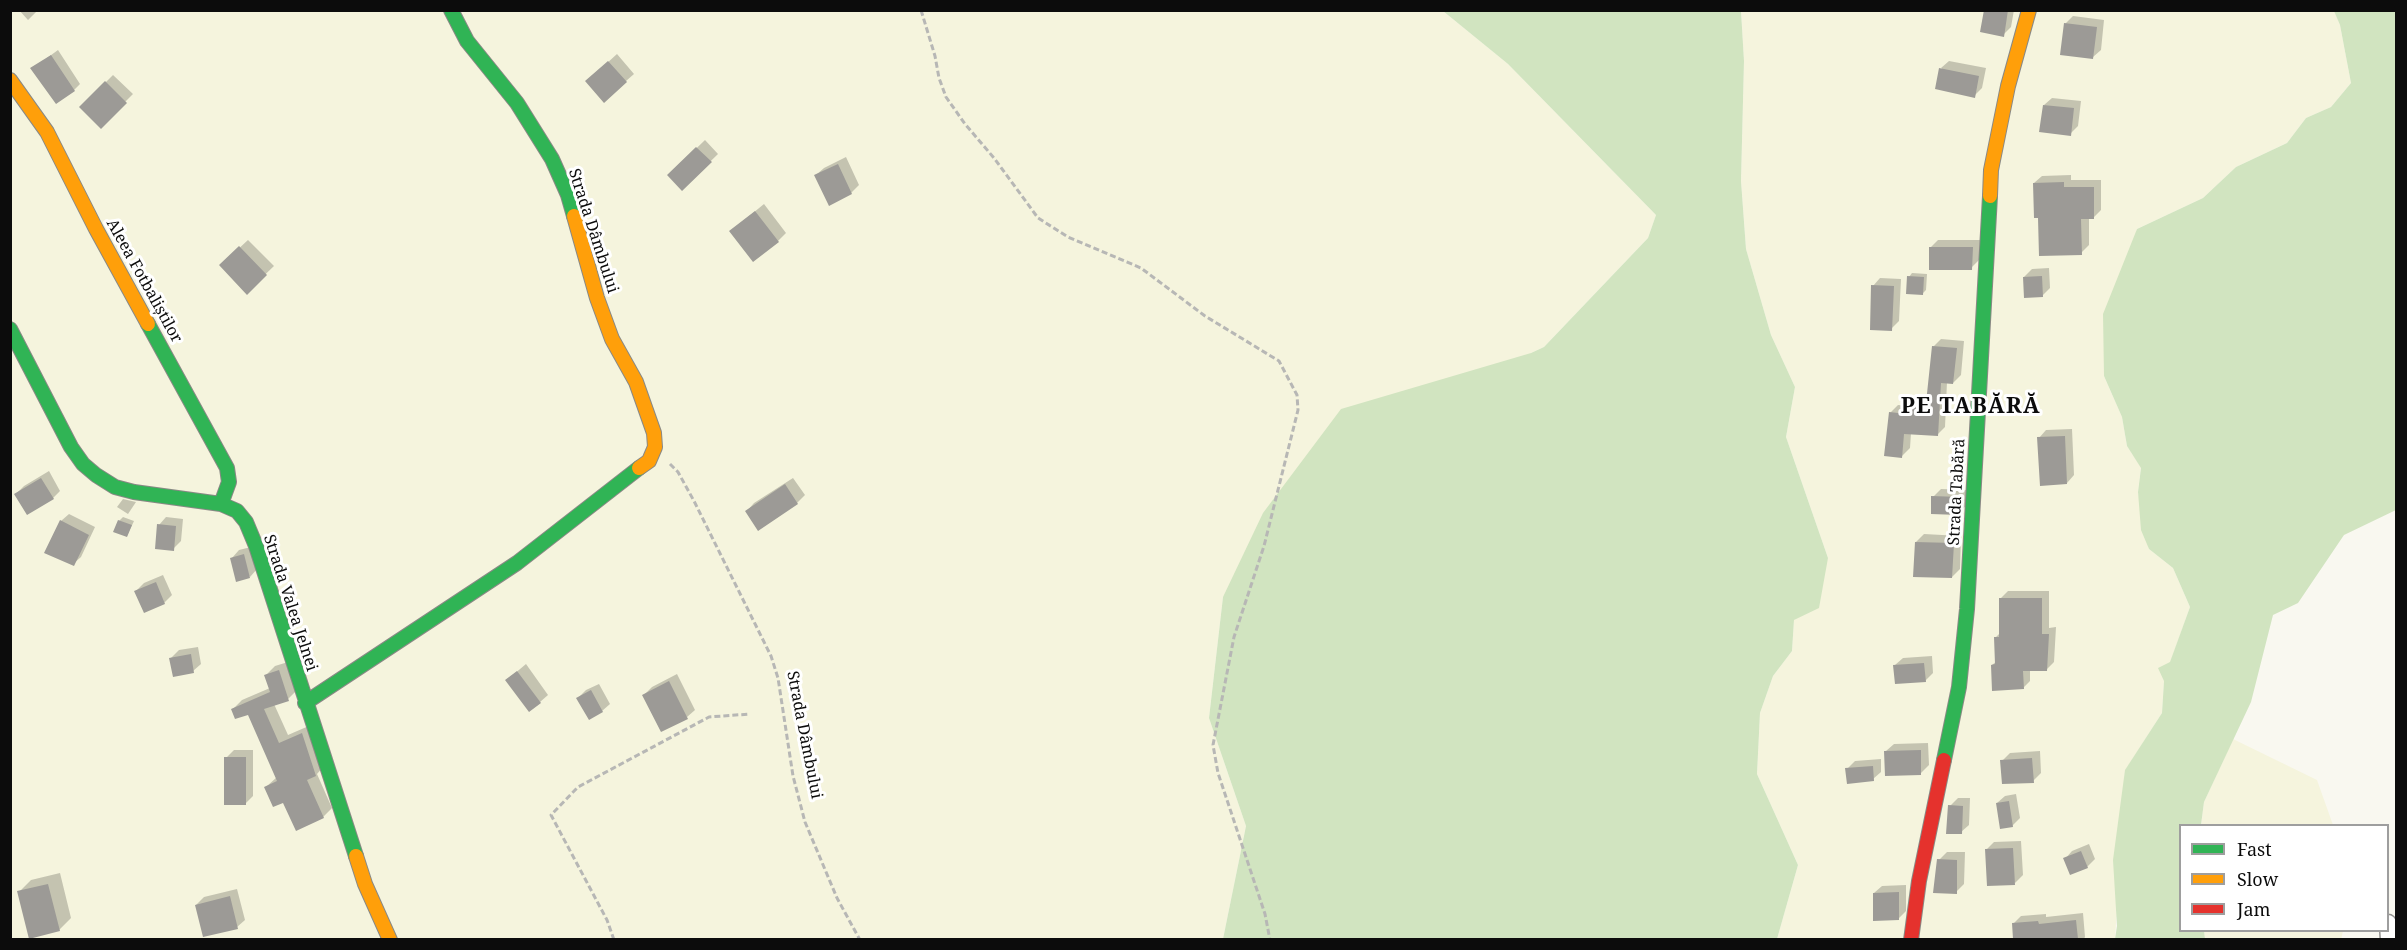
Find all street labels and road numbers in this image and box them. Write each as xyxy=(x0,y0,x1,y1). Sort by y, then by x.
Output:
street label: Strada Dâmbului xyxy=(564,166,622,296)
street label: Aleea Fotbaliștilor xyxy=(102,216,186,346)
street label: Strada Tabără xyxy=(1945,438,1969,546)
street label: Strada Valea Jelnei xyxy=(259,532,321,674)
street label: Strada Dâmbului xyxy=(782,670,826,800)

